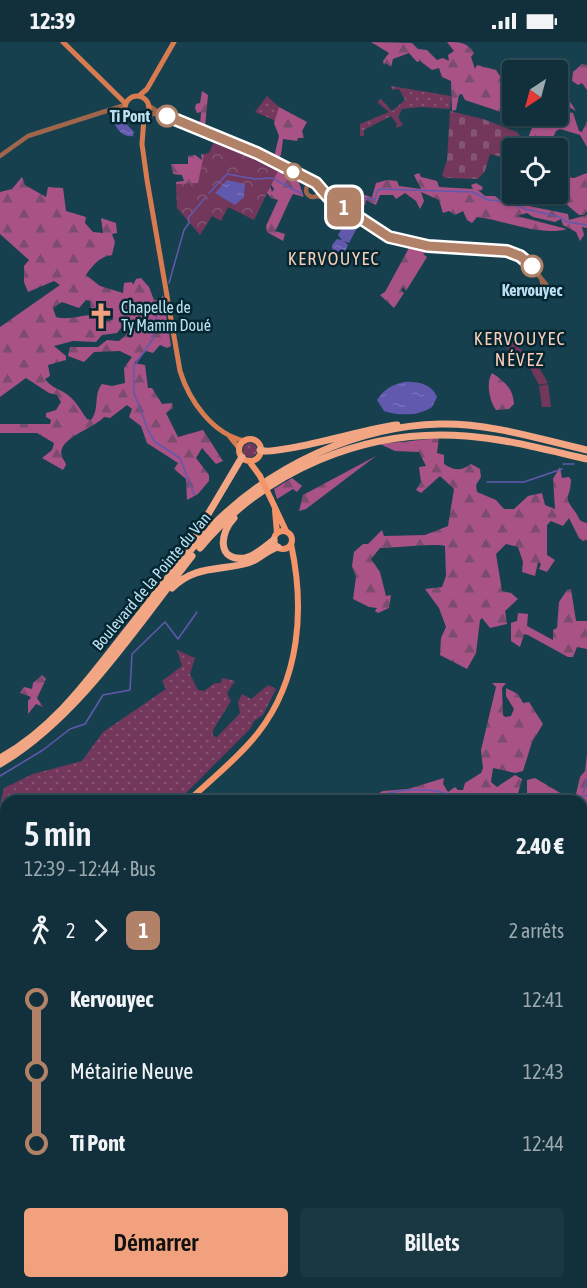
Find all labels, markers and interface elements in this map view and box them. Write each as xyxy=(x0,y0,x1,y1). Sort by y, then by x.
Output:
text: 12:39 xyxy=(30,8,75,34)
north arrow xyxy=(502,60,568,126)
map controls xyxy=(502,60,568,204)
marker: Ti Pont xyxy=(156,105,178,127)
place label: Ti Pont xyxy=(110,107,150,125)
button: locate xyxy=(502,138,568,204)
unlabelled marker xyxy=(284,163,302,181)
line badge: 1 xyxy=(324,188,364,226)
text: 1 xyxy=(339,195,349,219)
district label: KERVOUYEC xyxy=(288,248,380,269)
marker: Kervouyec xyxy=(521,255,543,277)
place label: Kervouyec xyxy=(502,281,562,299)
place label: Chapelle de Ty Mamm Doué xyxy=(121,298,211,335)
church icon: Chapelle de Ty Mamm Doué xyxy=(86,301,116,331)
district label: KERVOUYEC NÉVEZ xyxy=(474,328,566,370)
street label: Boulevard de la Pointe du Van xyxy=(88,509,214,653)
text: 5 min xyxy=(24,815,91,853)
text: 2.40 € xyxy=(516,833,564,859)
text: 12:39 – 12:44 · Bus xyxy=(24,857,156,880)
icon: walk xyxy=(24,914,57,947)
icon: forward xyxy=(84,914,117,947)
text: 1 xyxy=(138,918,148,942)
text: 2 xyxy=(66,919,75,942)
text: 2 arrêts xyxy=(509,919,564,942)
text: Kervouyec xyxy=(70,986,154,1012)
text: 12:41 xyxy=(523,988,564,1011)
text: Métairie Neuve xyxy=(70,1058,193,1084)
text: 12:43 xyxy=(523,1060,564,1083)
text: Ti Pont xyxy=(70,1130,125,1156)
text: 12:44 xyxy=(523,1132,564,1155)
button: Démarrer xyxy=(24,1208,288,1277)
button: Billets xyxy=(300,1208,564,1277)

